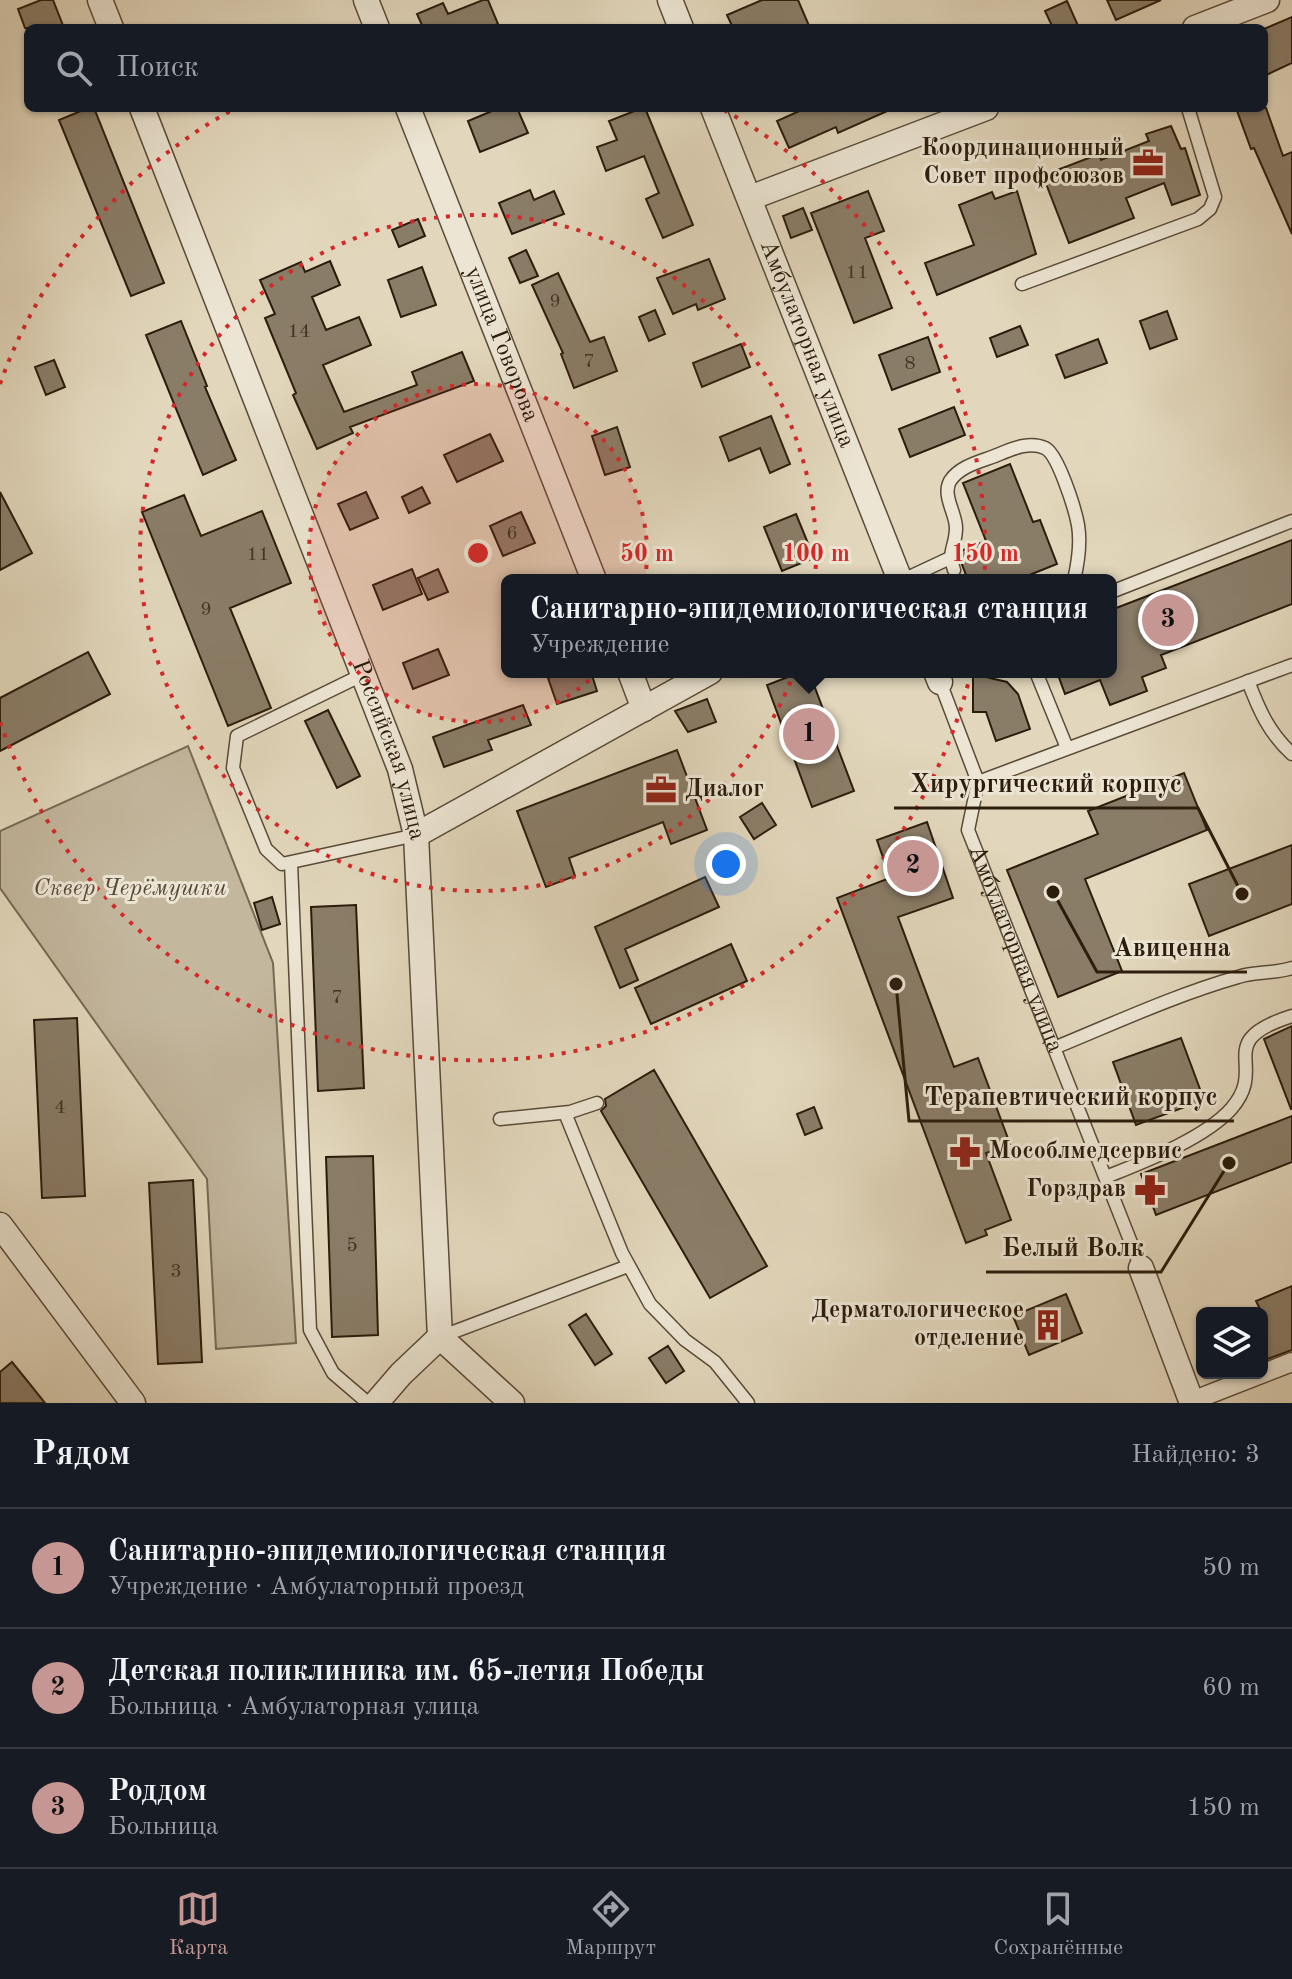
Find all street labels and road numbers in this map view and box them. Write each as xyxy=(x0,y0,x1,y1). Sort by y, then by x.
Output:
street label: Амбулаторная улица xyxy=(755,237,858,451)
street label: улица Говорова xyxy=(460,263,543,426)
street label: Российская улица xyxy=(347,657,429,843)
street label: Амбулаторная улица xyxy=(963,842,1067,1056)

